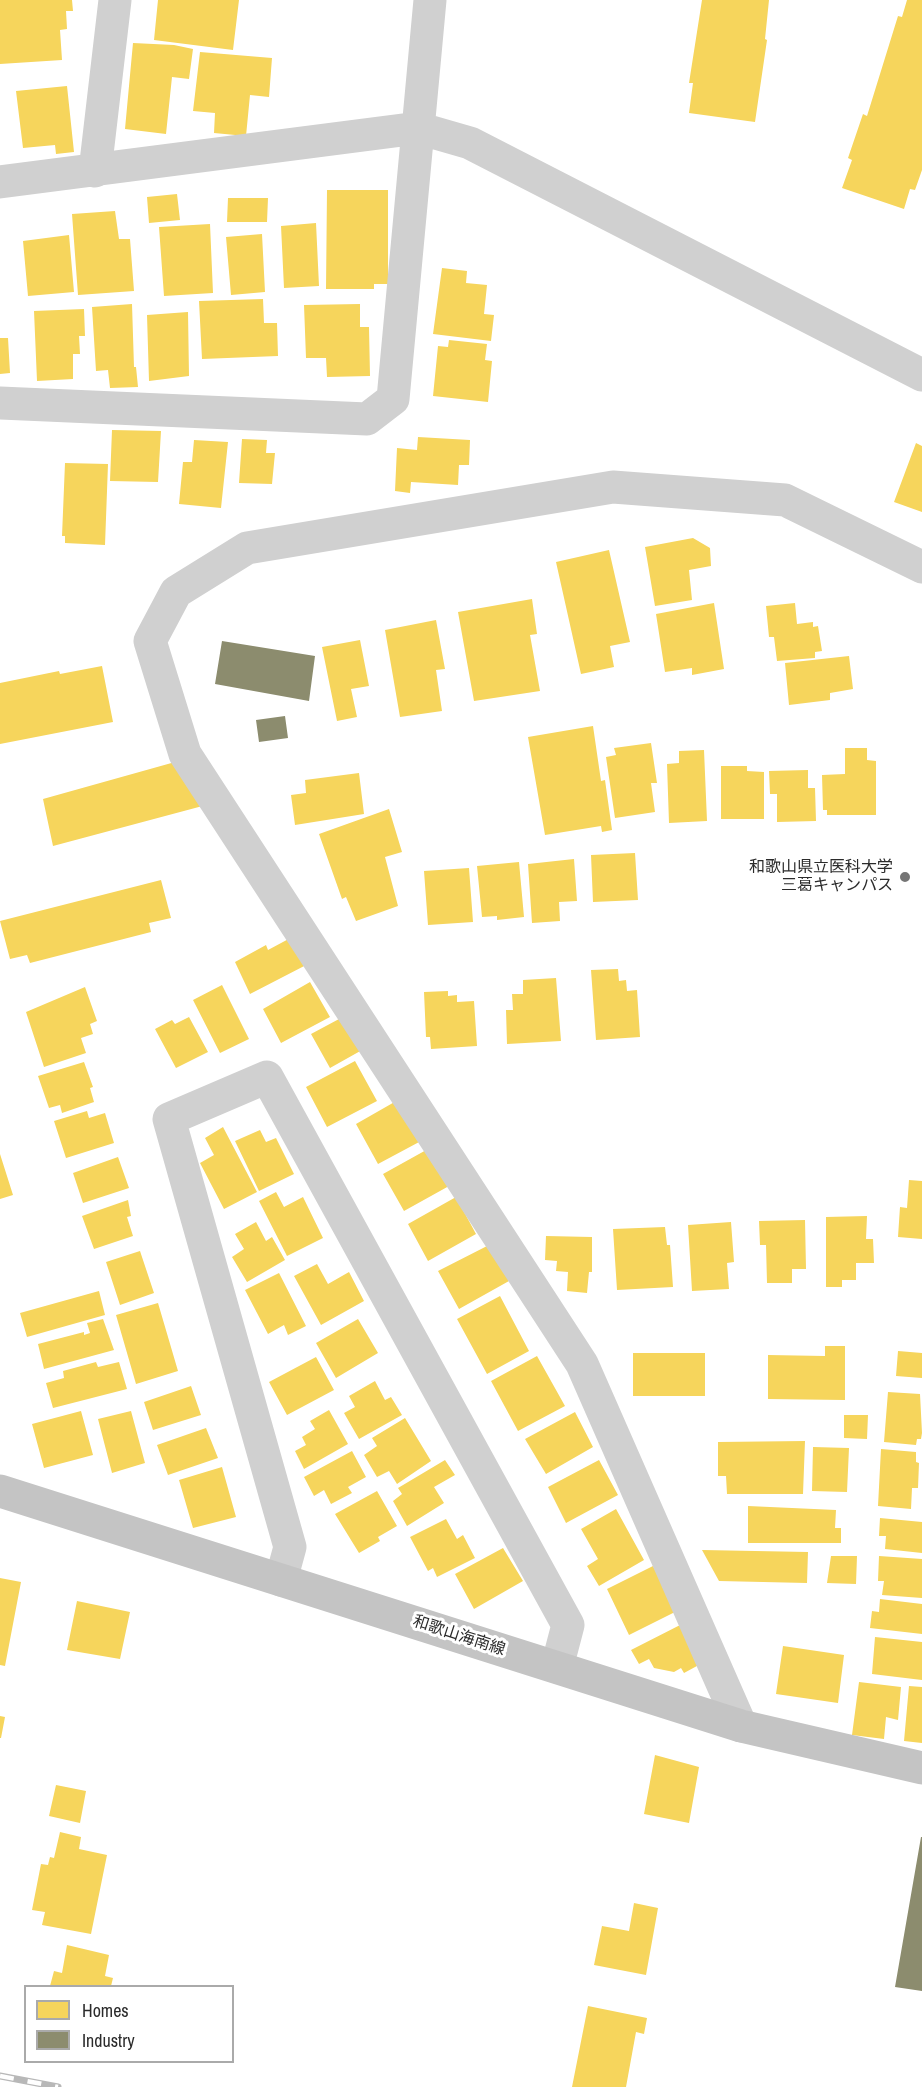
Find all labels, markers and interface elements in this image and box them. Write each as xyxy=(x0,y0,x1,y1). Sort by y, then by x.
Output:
place label: 和歌山県立医科大学 三葛キャンパス xyxy=(749,858,893,896)
marker: 和歌山県立医科大学 三葛キャンパス xyxy=(898,870,912,884)
street label: 和歌山海南線 xyxy=(410,1612,508,1660)
legend xyxy=(24,1985,234,2063)
text: Homes xyxy=(82,1998,129,2023)
text: Industry xyxy=(82,2028,135,2053)

